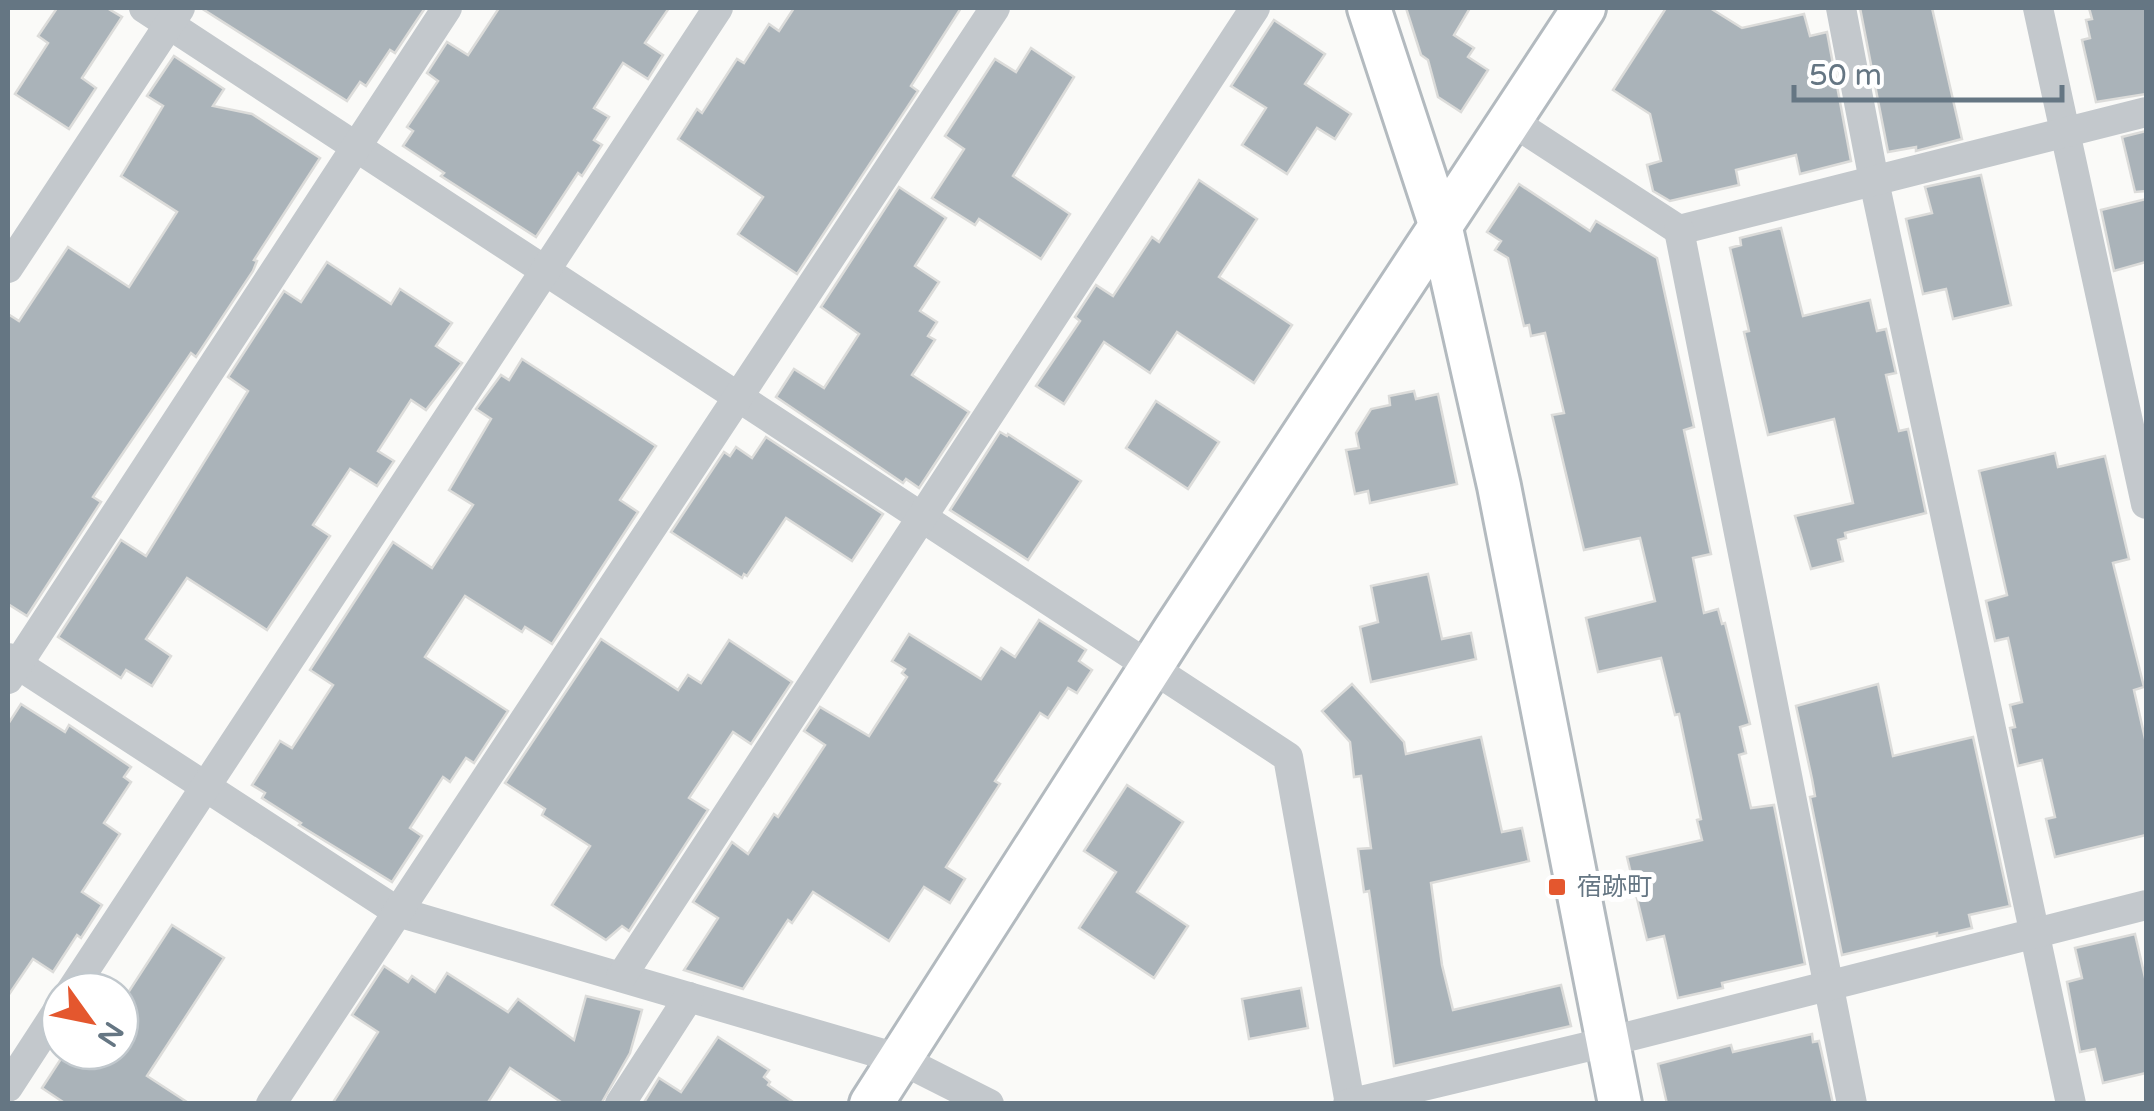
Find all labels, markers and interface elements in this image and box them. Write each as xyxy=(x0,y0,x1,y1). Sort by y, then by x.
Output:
scale bar xyxy=(1794,40,2062,102)
text: 50 m xyxy=(1809,57,1882,94)
place label: 宿跡町 xyxy=(1577,872,1652,902)
marker: 宿跡町 xyxy=(1546,876,1568,898)
north arrow xyxy=(40,971,140,1071)
text: N xyxy=(90,1015,131,1053)

